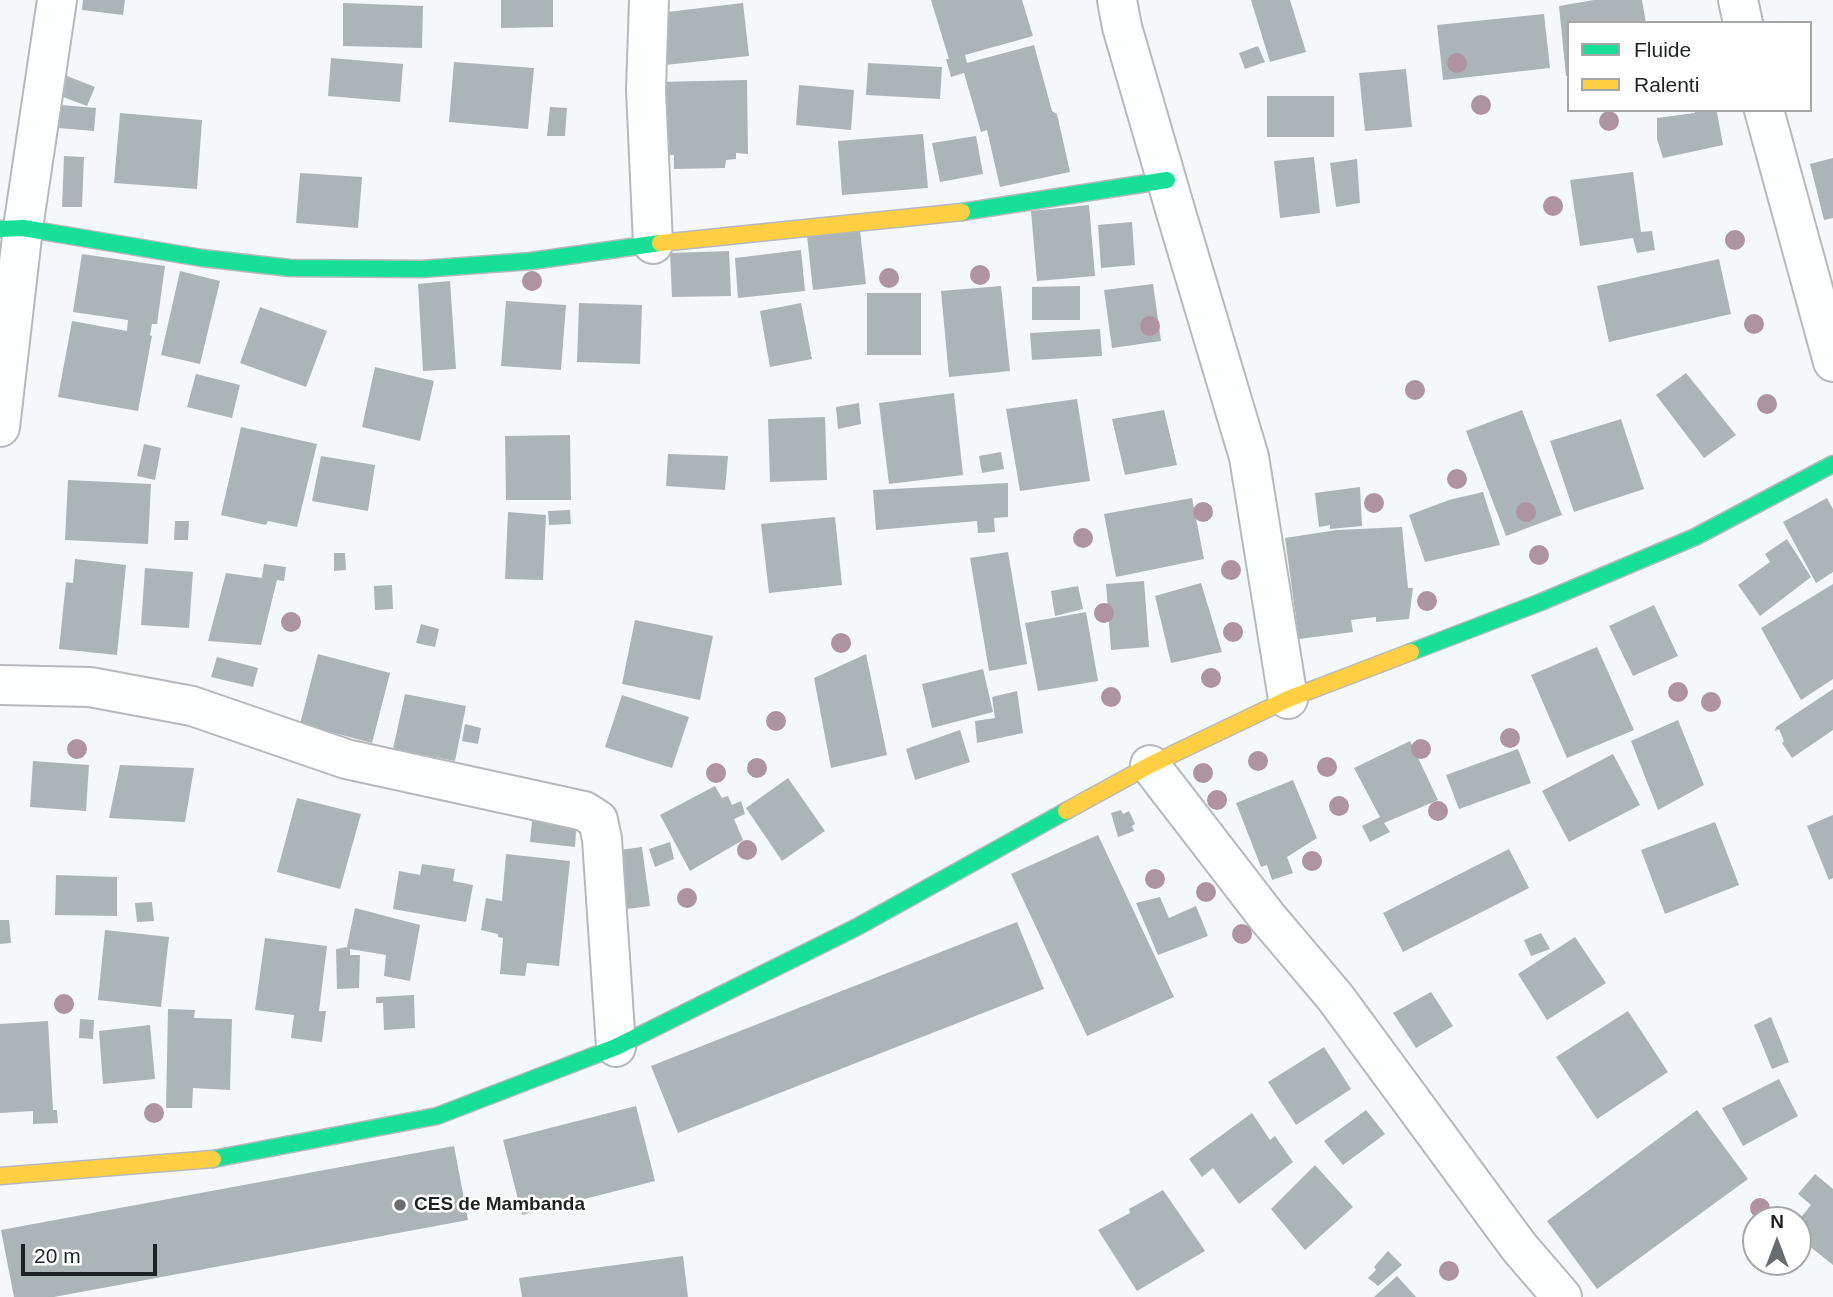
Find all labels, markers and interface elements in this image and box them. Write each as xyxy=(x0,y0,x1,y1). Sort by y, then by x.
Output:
legend xyxy=(1567,21,1812,112)
text: Fluide xyxy=(1634,38,1691,61)
text: Ralenti xyxy=(1634,73,1699,96)
place label: CES de Mambanda xyxy=(414,1194,585,1216)
marker: CES de Mambanda xyxy=(392,1197,408,1213)
north arrow xyxy=(1742,1206,1812,1276)
text: N xyxy=(1770,1211,1784,1232)
scale bar xyxy=(24,1230,161,1274)
text: 20 m xyxy=(34,1244,81,1267)

